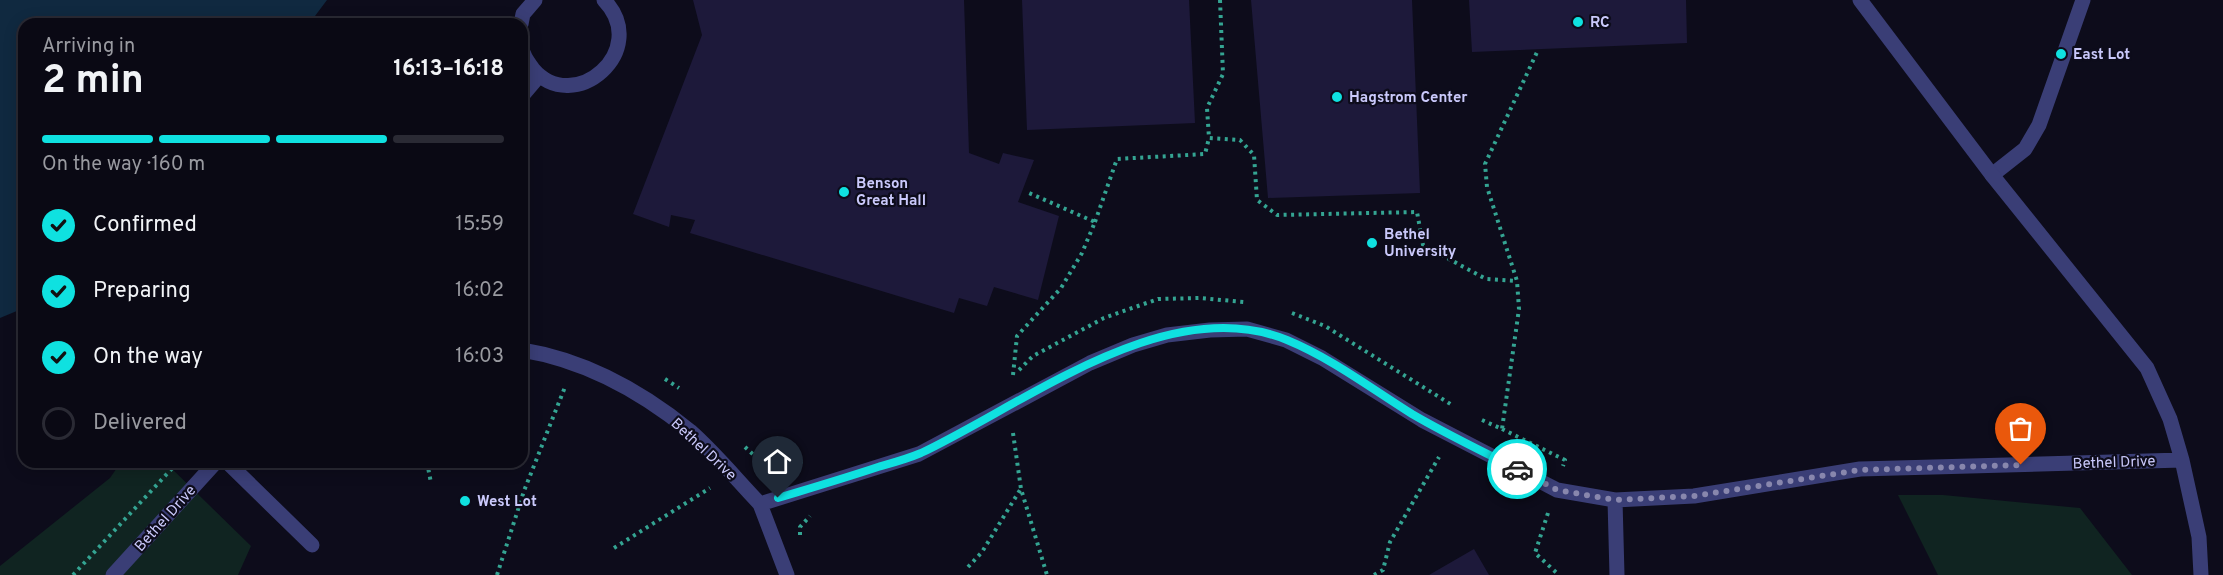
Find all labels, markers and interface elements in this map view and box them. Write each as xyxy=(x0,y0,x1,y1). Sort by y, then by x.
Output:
place label: RC xyxy=(1590,14,1610,33)
marker: RC xyxy=(1571,15,1585,29)
text: Arriving in xyxy=(42,34,135,60)
place label: East Lot xyxy=(2073,46,2130,65)
marker: East Lot xyxy=(2054,47,2068,61)
text: 16:13–16:18 xyxy=(393,56,504,83)
text: 2 min xyxy=(42,58,144,107)
place label: Hagstrom Center xyxy=(1349,89,1468,108)
marker: Hagstrom Center xyxy=(1330,90,1344,104)
text: On the way · 160 m xyxy=(42,152,205,178)
place label: Benson Great Hall xyxy=(856,175,926,211)
marker: Benson Great Hall xyxy=(837,185,851,199)
icon: check xyxy=(42,209,75,242)
text: Confirmed xyxy=(93,212,197,239)
text: 15:59 xyxy=(455,212,504,238)
place label: Bethel University xyxy=(1384,226,1457,262)
marker: Bethel University xyxy=(1365,236,1379,250)
icon: check xyxy=(42,275,75,308)
text: Preparing xyxy=(93,278,191,305)
text: 16:02 xyxy=(455,278,504,304)
icon: check xyxy=(42,341,75,374)
text: On the way xyxy=(93,344,203,371)
text: 16:03 xyxy=(455,344,504,370)
pin xyxy=(1995,403,2046,465)
text: Delivered xyxy=(93,410,187,437)
icon: bag xyxy=(2004,412,2037,445)
street label: Bethel Drive xyxy=(666,415,740,485)
pin xyxy=(752,436,803,498)
courier xyxy=(1487,439,1547,499)
icon: home xyxy=(761,445,794,478)
icon: car xyxy=(1501,453,1534,486)
street label: Bethel Drive xyxy=(2072,453,2156,474)
street label: Bethel Drive xyxy=(131,482,201,556)
place label: West Lot xyxy=(477,493,537,512)
marker: West Lot xyxy=(458,494,472,508)

